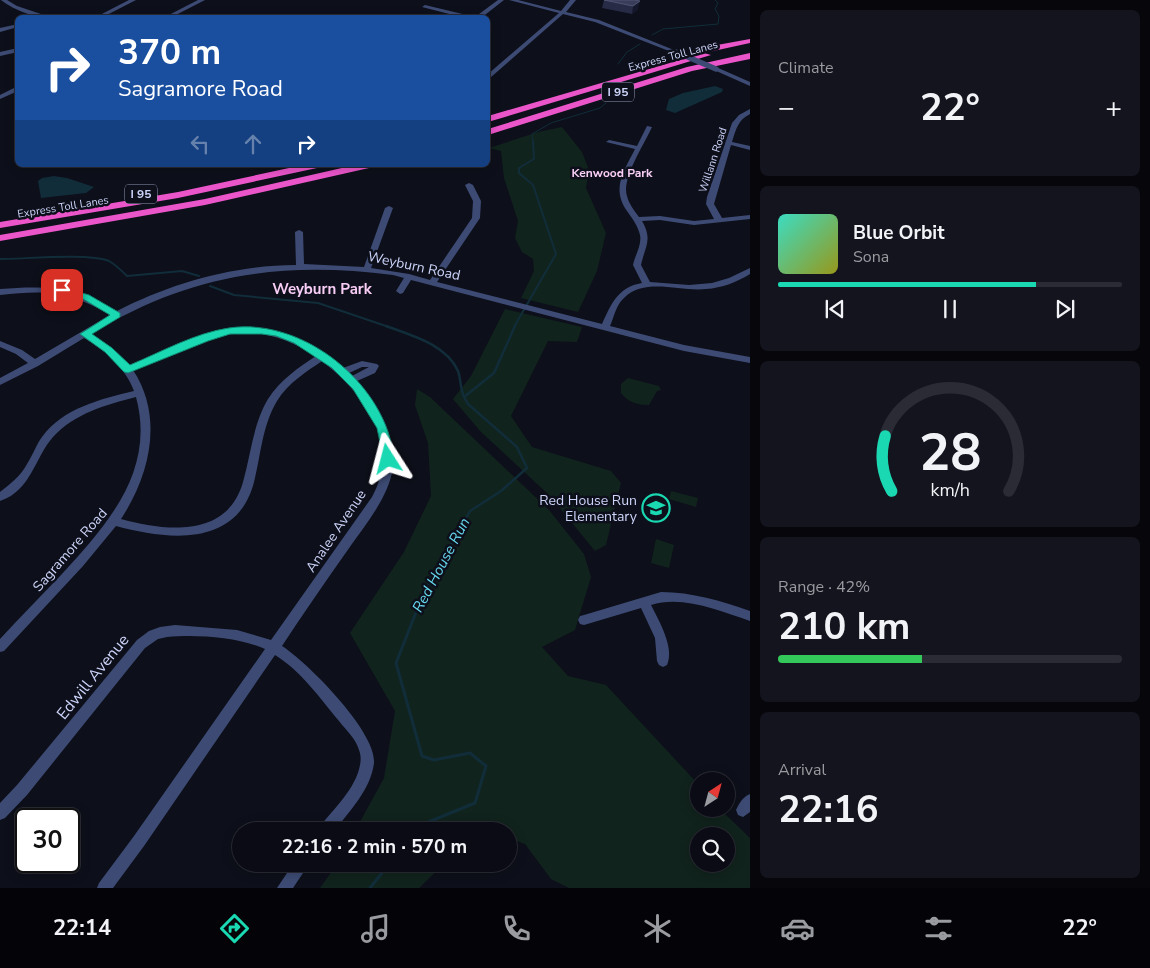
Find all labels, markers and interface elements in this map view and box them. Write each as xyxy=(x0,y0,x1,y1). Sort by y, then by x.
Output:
text: 370 m xyxy=(118,29,221,76)
icon: right xyxy=(35,35,100,100)
street label: Express Toll Lanes xyxy=(627,37,719,75)
text: Climate xyxy=(778,57,833,79)
text: Sagramore Road xyxy=(118,74,283,104)
road number: I 95 xyxy=(602,82,634,101)
text: 22° xyxy=(920,82,980,133)
text: − xyxy=(778,89,795,127)
text: + xyxy=(1105,89,1122,127)
street label: Willann Road xyxy=(695,125,731,195)
icon: left xyxy=(186,130,214,158)
icon: ahead xyxy=(239,130,267,158)
icon: right xyxy=(292,130,320,158)
district label: Kenwood Park xyxy=(572,165,653,181)
road number: I 95 xyxy=(125,184,157,203)
street label: Express Toll Lanes xyxy=(16,192,110,222)
text: Blue Orbit xyxy=(853,220,944,246)
text: Sona xyxy=(853,246,889,268)
street label: Weyburn Road xyxy=(366,247,462,285)
pin xyxy=(41,269,83,311)
icon: arrive xyxy=(48,276,76,304)
district label: Weyburn Park xyxy=(272,279,373,299)
icon: previous xyxy=(821,295,849,323)
icon: pause xyxy=(936,295,964,323)
icon: next xyxy=(1051,295,1079,323)
text: 28 xyxy=(919,417,981,488)
position arrow xyxy=(361,432,413,484)
text: km/h xyxy=(930,478,970,502)
street label: Analee Avenue xyxy=(301,486,371,576)
place label: Red House Run Elementary xyxy=(539,491,638,526)
school or university icon: Red House Run Elementary xyxy=(641,493,671,523)
street label: Sagramore Road xyxy=(28,504,112,596)
water label: Red House Run xyxy=(408,514,474,616)
text: Range · 42% xyxy=(778,576,870,598)
text: 210 km xyxy=(778,601,910,652)
street label: Edwill Avenue xyxy=(52,630,134,724)
text: Arrival xyxy=(778,759,826,781)
north arrow xyxy=(690,772,735,818)
map controls xyxy=(690,772,735,872)
text: 22:16 xyxy=(778,784,879,835)
speed limit sign: 30 xyxy=(15,808,80,873)
button: search xyxy=(690,827,735,872)
text: 22:16 · 2 min · 570 m xyxy=(282,834,467,860)
icon: directions xyxy=(217,911,252,946)
icon: music xyxy=(358,911,393,946)
icon: phone xyxy=(499,911,534,946)
icon: climate xyxy=(640,911,675,946)
icon: car xyxy=(780,911,815,946)
icon: filters xyxy=(921,911,956,946)
text: 22:14 xyxy=(53,913,111,943)
text: 22° xyxy=(1062,913,1097,943)

